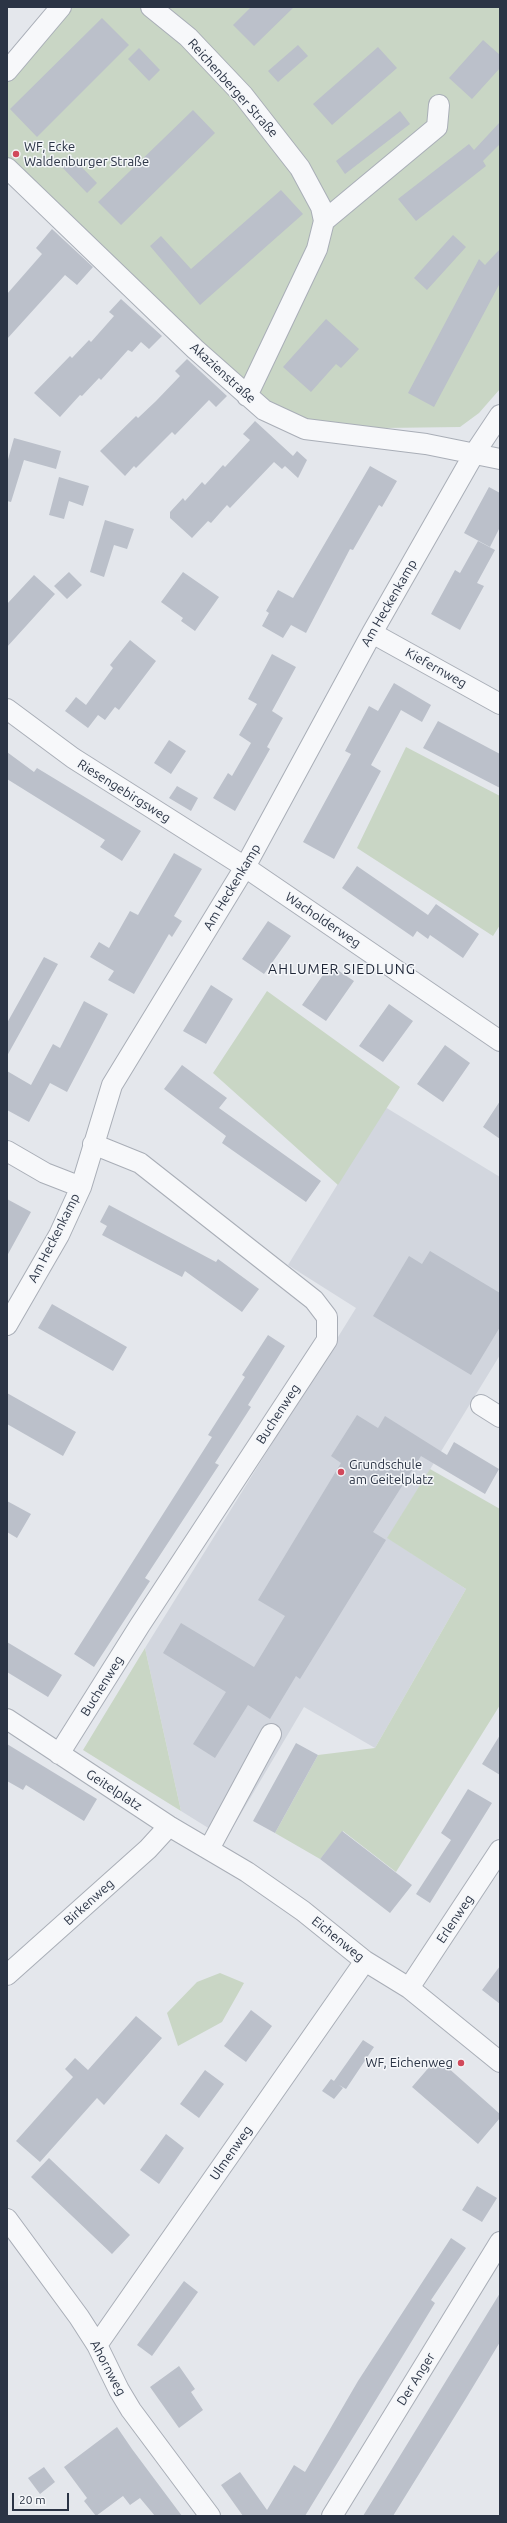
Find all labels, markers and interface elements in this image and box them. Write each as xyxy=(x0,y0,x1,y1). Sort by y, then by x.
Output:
street label: Reichenberger Straße xyxy=(185,35,281,141)
place label: WF, Ecke Waldenburger Straße xyxy=(24,139,149,170)
marker: WF, Ecke Waldenburger Straße xyxy=(11,149,21,159)
street label: Akazienstraße xyxy=(187,340,259,406)
street label: Am Heckenkamp xyxy=(358,557,420,649)
street label: Kiefernweg xyxy=(403,645,469,691)
street label: Riesengebirgsweg xyxy=(75,756,173,826)
street label: Am Heckenkamp xyxy=(200,841,264,933)
street label: Wacholderweg xyxy=(282,889,364,951)
district label: AHLUMER SIEDLUNG xyxy=(268,961,416,977)
street label: Am Heckenkamp xyxy=(25,1191,83,1285)
street label: Buchenweg xyxy=(253,1381,303,1447)
place label: Grundschule am Geitelplatz xyxy=(349,1457,433,1488)
marker: Grundschule am Geitelplatz xyxy=(336,1467,346,1477)
street label: Buchenweg xyxy=(77,1653,127,1719)
street label: Geitelplatz xyxy=(83,1766,145,1814)
street label: Birkenweg xyxy=(61,1875,117,1929)
street label: Erlenweg xyxy=(433,1892,477,1946)
street label: Eichenweg xyxy=(309,1913,367,1965)
place label: WF, Eichenweg xyxy=(365,2055,453,2071)
marker: WF, Eichenweg xyxy=(456,2058,466,2068)
street label: Ulmenweg xyxy=(207,2123,255,2183)
street label: Ahornweg xyxy=(87,2338,129,2398)
street label: Der Anger xyxy=(394,2350,438,2408)
scale bar xyxy=(14,2485,71,2511)
text: 20 m xyxy=(19,2493,46,2506)

